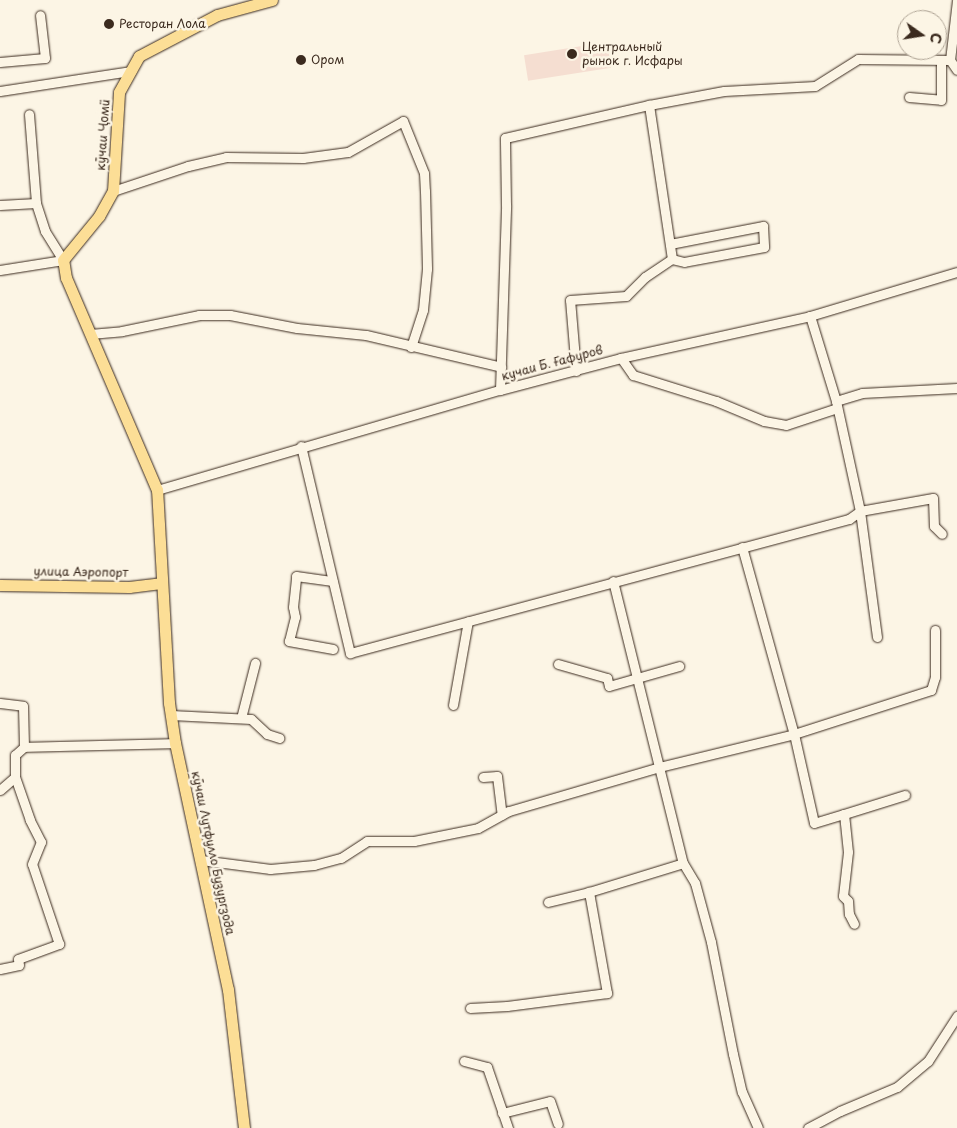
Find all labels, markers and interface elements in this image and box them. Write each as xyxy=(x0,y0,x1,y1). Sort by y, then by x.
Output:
north arrow xyxy=(897,10,947,60)
place label: Ресторан Лола xyxy=(119,17,206,31)
marker: Ресторан Лола xyxy=(103,18,115,30)
text: С xyxy=(925,31,948,46)
place label: Центральный рынок г. Исфары xyxy=(582,40,683,68)
marker: Центральный рынок г. Исфары xyxy=(566,48,578,60)
place label: Ором xyxy=(311,53,344,67)
marker: Ором xyxy=(295,54,307,66)
street label: кӯчаи Ҷомӣ xyxy=(93,99,113,171)
street label: кучаи Б. Ғафуров xyxy=(500,343,604,383)
street label: улица Аэропорт xyxy=(33,564,129,580)
street label: кӯчаи Лутфулло Бузургзода xyxy=(189,770,237,936)

